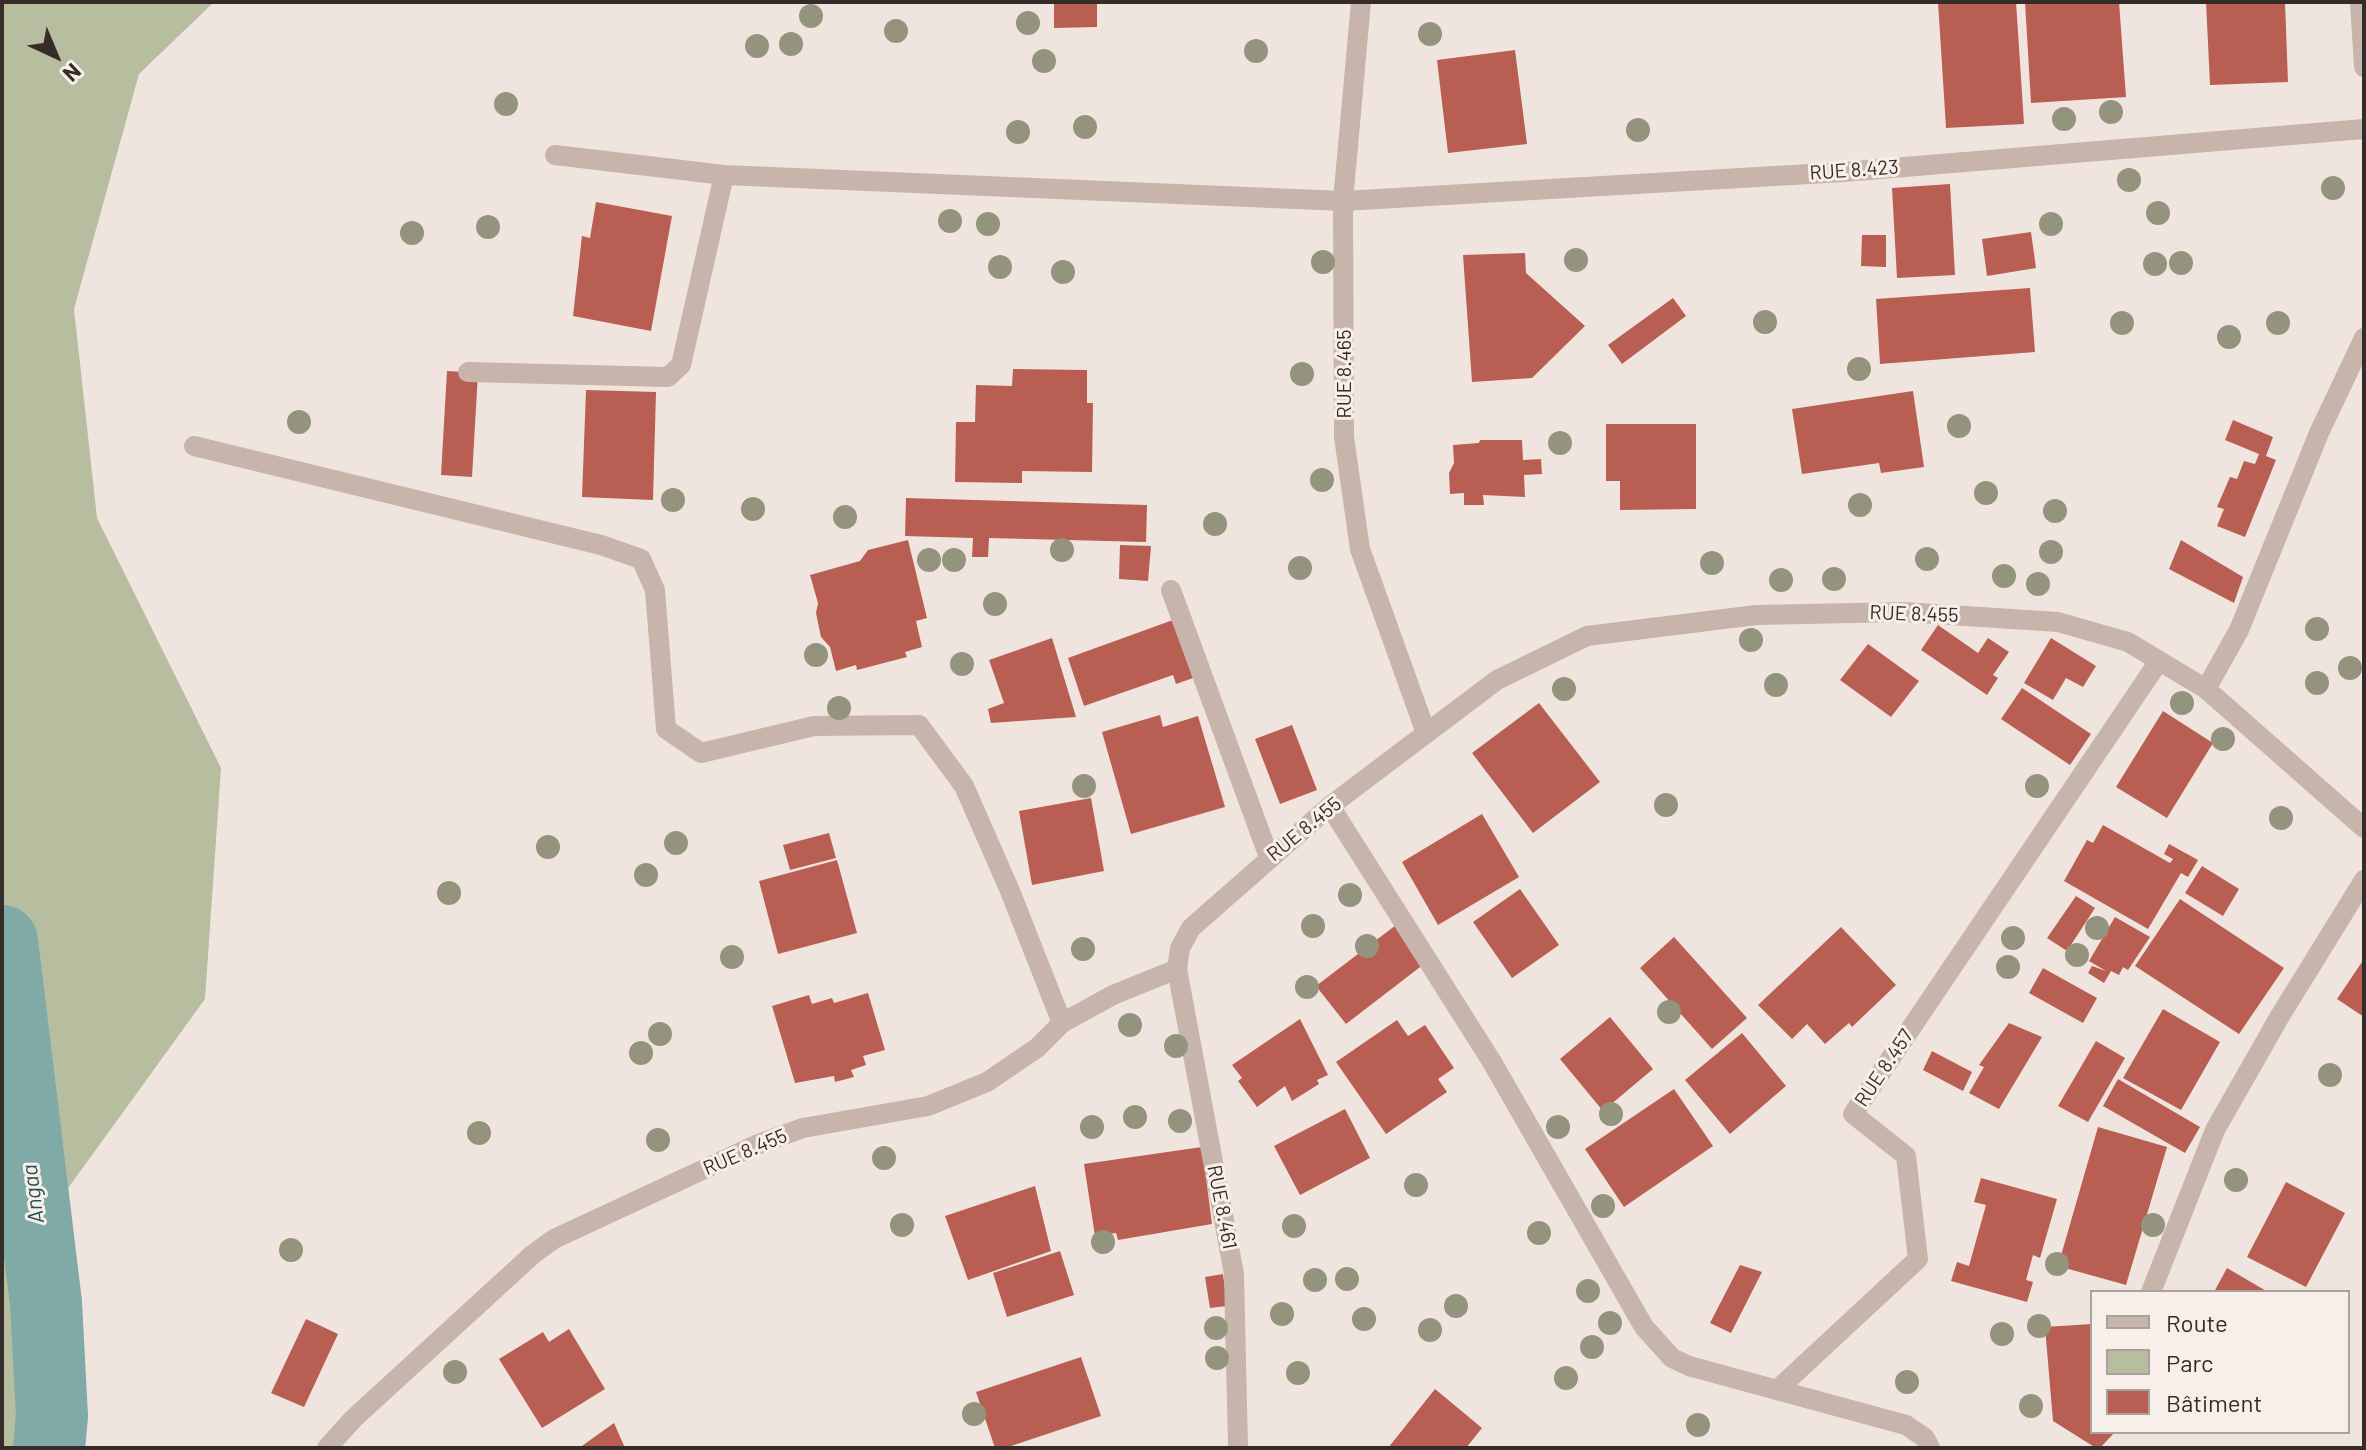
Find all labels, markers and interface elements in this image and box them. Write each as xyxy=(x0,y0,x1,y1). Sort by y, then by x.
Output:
north arrow xyxy=(16,16,96,96)
text: N xyxy=(58,59,87,88)
street label: RUE 8.423 xyxy=(1809,155,1899,185)
street label: RUE 8.465 xyxy=(1332,330,1356,418)
street label: RUE 8.455 xyxy=(1869,600,1959,628)
street label: RUE 8.455 xyxy=(1262,792,1346,866)
street label: RUE 8.457 xyxy=(1849,1025,1919,1111)
street label: RUE 8.455 xyxy=(699,1124,791,1180)
water label: Angaa xyxy=(16,1163,50,1225)
street label: RUE 8.461 xyxy=(1202,1163,1242,1251)
legend xyxy=(2090,1290,2350,1434)
text: Route xyxy=(2166,1308,2228,1337)
text: Parc xyxy=(2166,1348,2214,1377)
text: Bâtiment xyxy=(2166,1388,2262,1417)

